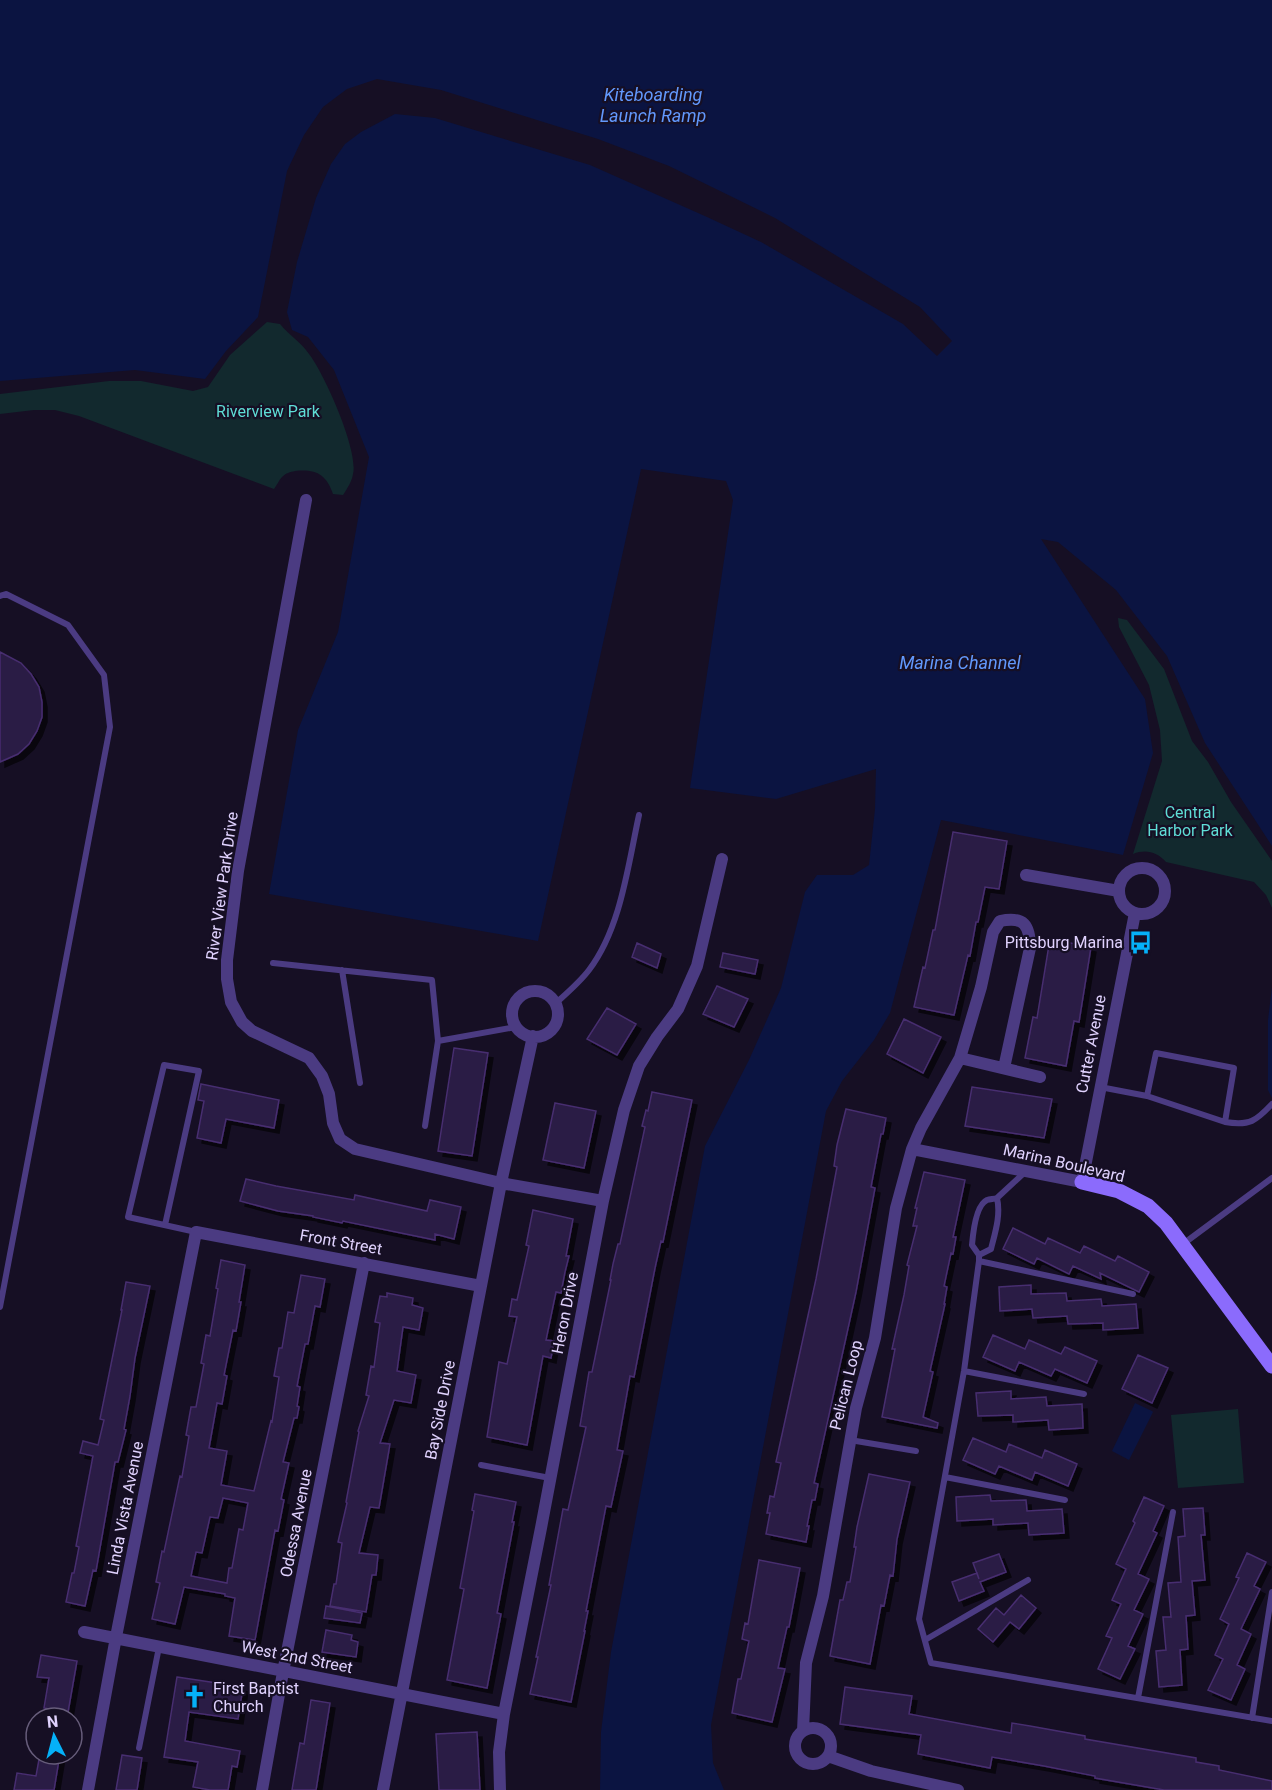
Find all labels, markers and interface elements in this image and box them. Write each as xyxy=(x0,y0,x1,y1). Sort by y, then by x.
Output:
water label: Kiteboarding Launch Ramp xyxy=(600,84,706,126)
park label: Riverview Park xyxy=(216,402,321,421)
water label: Marina Channel xyxy=(899,652,1022,673)
park label: Central Harbor Park xyxy=(1147,803,1234,840)
street label: River View Park Drive xyxy=(202,810,242,962)
bus stop icon: Pittsburg Marina xyxy=(1128,929,1154,955)
place label: Pittsburg Marina xyxy=(1005,933,1123,952)
street label: Cutter Avenue xyxy=(1072,993,1110,1095)
street label: Marina Boulevard xyxy=(1001,1140,1127,1186)
street label: Front Street xyxy=(298,1225,384,1259)
street label: Heron Drive xyxy=(548,1270,582,1356)
street label: Pelican Loop xyxy=(826,1338,866,1432)
street label: Bay Side Drive xyxy=(421,1359,459,1461)
street label: Linda Vista Avenue xyxy=(103,1440,147,1576)
street label: Odessa Avenue xyxy=(276,1467,316,1579)
street label: West 2nd Street xyxy=(240,1637,354,1677)
place label: First Baptist Church xyxy=(213,1679,299,1716)
church icon: First Baptist Church xyxy=(182,1684,208,1710)
north arrow xyxy=(24,1706,84,1766)
text: N xyxy=(46,1712,59,1732)

